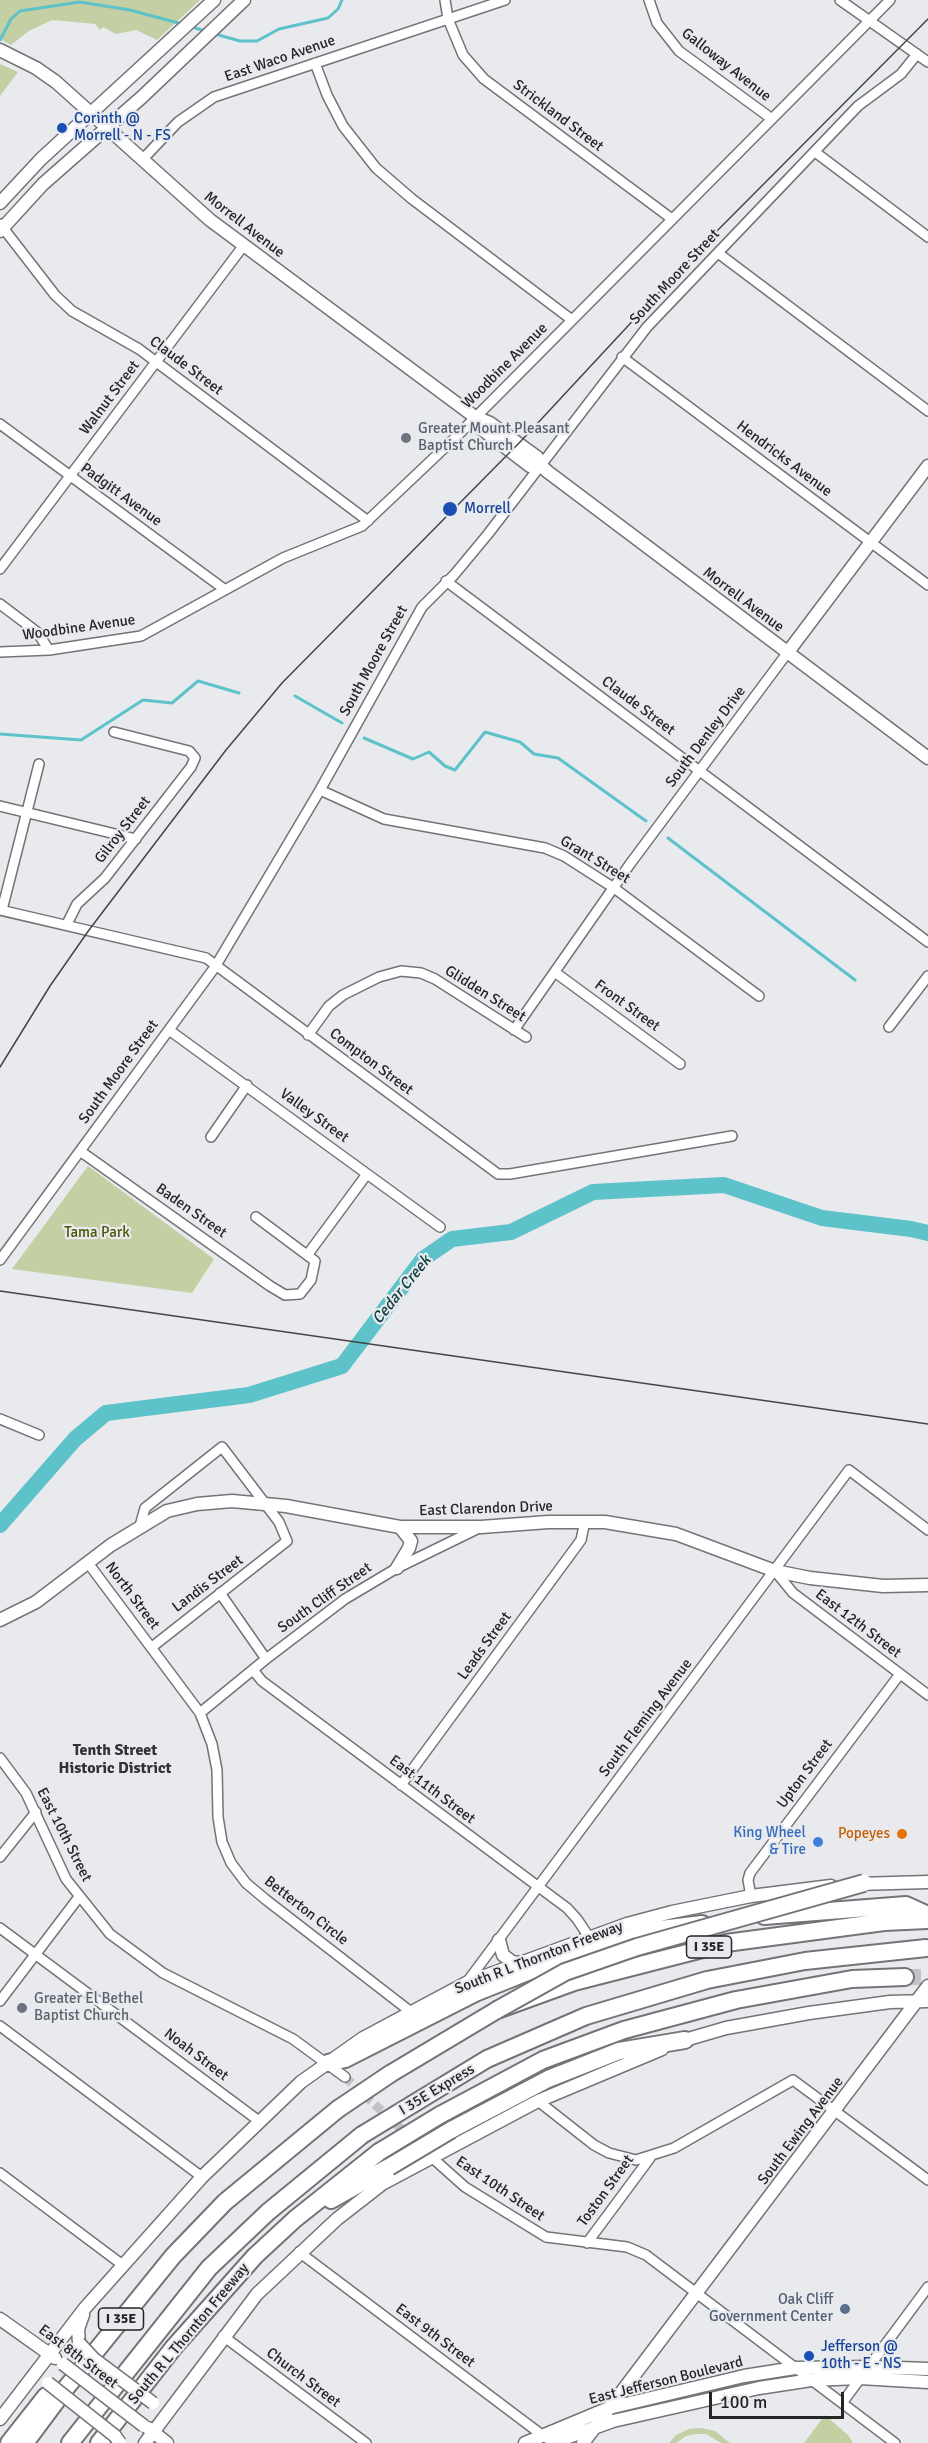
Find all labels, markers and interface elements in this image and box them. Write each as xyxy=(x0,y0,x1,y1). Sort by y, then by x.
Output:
street label: Galloway Avenue xyxy=(678,24,774,106)
street label: East Waco Avenue xyxy=(222,32,338,86)
street label: Strickland Street xyxy=(509,76,607,156)
place label: Corinth @ Morrell - N - FS xyxy=(74,110,171,145)
marker: Corinth @ Morrell - N - FS xyxy=(55,121,69,135)
street label: Morrell Avenue xyxy=(200,188,288,262)
street label: South Moore Street xyxy=(626,226,724,328)
street label: Woodbine Avenue xyxy=(458,319,552,413)
street label: Claude Street xyxy=(146,333,226,399)
street label: Walnut Street xyxy=(76,357,144,439)
street label: Hendricks Avenue xyxy=(733,417,835,501)
place label: Greater Mount Pleasant Baptist Church xyxy=(418,420,570,455)
marker: Greater Mount Pleasant Baptist Church xyxy=(399,431,413,445)
street label: Padgitt Avenue xyxy=(77,459,165,531)
marker: Morrell xyxy=(441,500,459,518)
place label: Morrell xyxy=(464,500,511,518)
street label: Morrell Avenue xyxy=(699,564,787,636)
street label: South Moore Street xyxy=(336,602,412,720)
street label: Woodbine Avenue xyxy=(22,611,136,645)
street label: Claude Street xyxy=(598,673,678,739)
street label: South Denley Drive xyxy=(662,683,750,791)
street label: Gilroy Street xyxy=(91,793,155,867)
street label: Grant Street xyxy=(557,832,633,888)
street label: Glidden Street xyxy=(441,962,529,1026)
street label: Front Street xyxy=(591,976,663,1036)
street label: South Moore Street xyxy=(75,1017,163,1127)
street label: Compton Street xyxy=(326,1025,416,1099)
street label: Valley Street xyxy=(276,1085,352,1147)
street label: Baden Street xyxy=(152,1180,230,1242)
park label: Tama Park xyxy=(64,1224,130,1242)
water label: Cedar Creek xyxy=(368,1252,436,1328)
street label: East Clarendon Drive xyxy=(419,1498,553,1520)
street label: Landis Street xyxy=(169,1551,247,1617)
street label: North Street xyxy=(101,1559,163,1633)
street label: South Cliff Street xyxy=(275,1559,375,1637)
street label: East 12th Street xyxy=(811,1586,905,1662)
street label: Leads Street xyxy=(454,1609,516,1683)
street label: South Fleming Avenue xyxy=(596,1655,696,1781)
street label: Upton Street xyxy=(773,1736,837,1812)
district label: Tenth Street Historic District xyxy=(58,1741,172,1779)
street label: East 11th Street xyxy=(385,1752,479,1828)
street label: East 10th Street xyxy=(33,1785,95,1885)
place label: King Wheel & Tire xyxy=(733,1824,806,1859)
place label: Popeyes xyxy=(838,1825,890,1843)
marker: Popeyes xyxy=(895,1827,909,1841)
marker: King Wheel & Tire xyxy=(811,1835,825,1849)
street label: Betterton Circle xyxy=(260,1873,352,1949)
street label: South R L Thornton Freeway xyxy=(452,1918,626,1998)
road number: I 35E xyxy=(686,1936,732,1958)
place label: Greater El Bethel Baptist Church xyxy=(34,1990,143,2025)
marker: Greater El Bethel Baptist Church xyxy=(15,2001,29,2015)
street label: Noah Street xyxy=(160,2025,232,2085)
street label: I 35E Express xyxy=(396,2060,478,2120)
street label: South Ewing Avenue xyxy=(754,2073,848,2189)
street label: Toston Street xyxy=(574,2152,638,2230)
street label: East 10th Street xyxy=(452,2153,548,2225)
street label: South R L Thornton Freeway xyxy=(125,2260,253,2408)
place label: Oak Cliff Government Center xyxy=(709,2291,833,2326)
street label: East 9th Street xyxy=(392,2300,478,2372)
marker: Oak Cliff Government Center xyxy=(838,2302,852,2316)
road number: I 35E xyxy=(98,2308,144,2330)
street label: East 8th Street xyxy=(35,2321,121,2393)
place label: Jefferson @ 10th - E - NS xyxy=(821,2338,901,2373)
street label: Church Street xyxy=(262,2344,344,2412)
marker: Jefferson @ 10th - E - NS xyxy=(802,2349,816,2363)
street label: East Jefferson Boulevard xyxy=(587,2353,745,2409)
scale bar xyxy=(712,2380,847,2418)
text: 100 m xyxy=(720,2391,767,2413)

